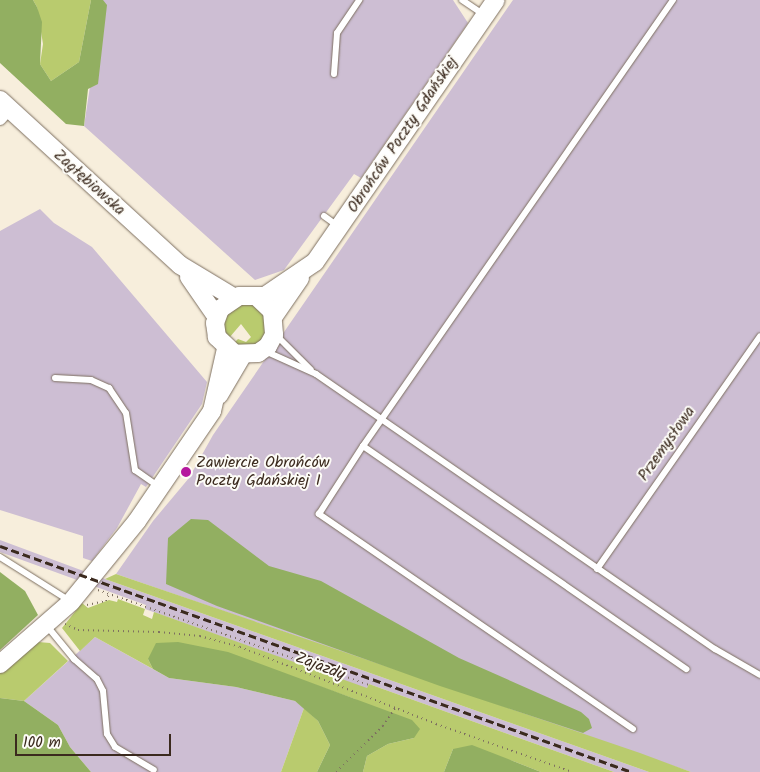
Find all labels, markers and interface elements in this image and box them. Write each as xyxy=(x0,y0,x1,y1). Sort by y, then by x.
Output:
street label: Obrońców Poczty Gdańskiej xyxy=(344,53,462,217)
street label: Zagłębiowska xyxy=(49,146,129,220)
street label: Przemysłowa xyxy=(634,403,700,485)
place label: Zawiercie Obrońców Poczty Gdańskiej I xyxy=(196,453,329,491)
marker: Zawiercie Obrońców Poczty Gdańskiej I xyxy=(180,466,192,478)
street label: Zajazdy xyxy=(293,649,347,685)
scale bar xyxy=(18,724,174,756)
text: 100 m xyxy=(23,731,61,755)

